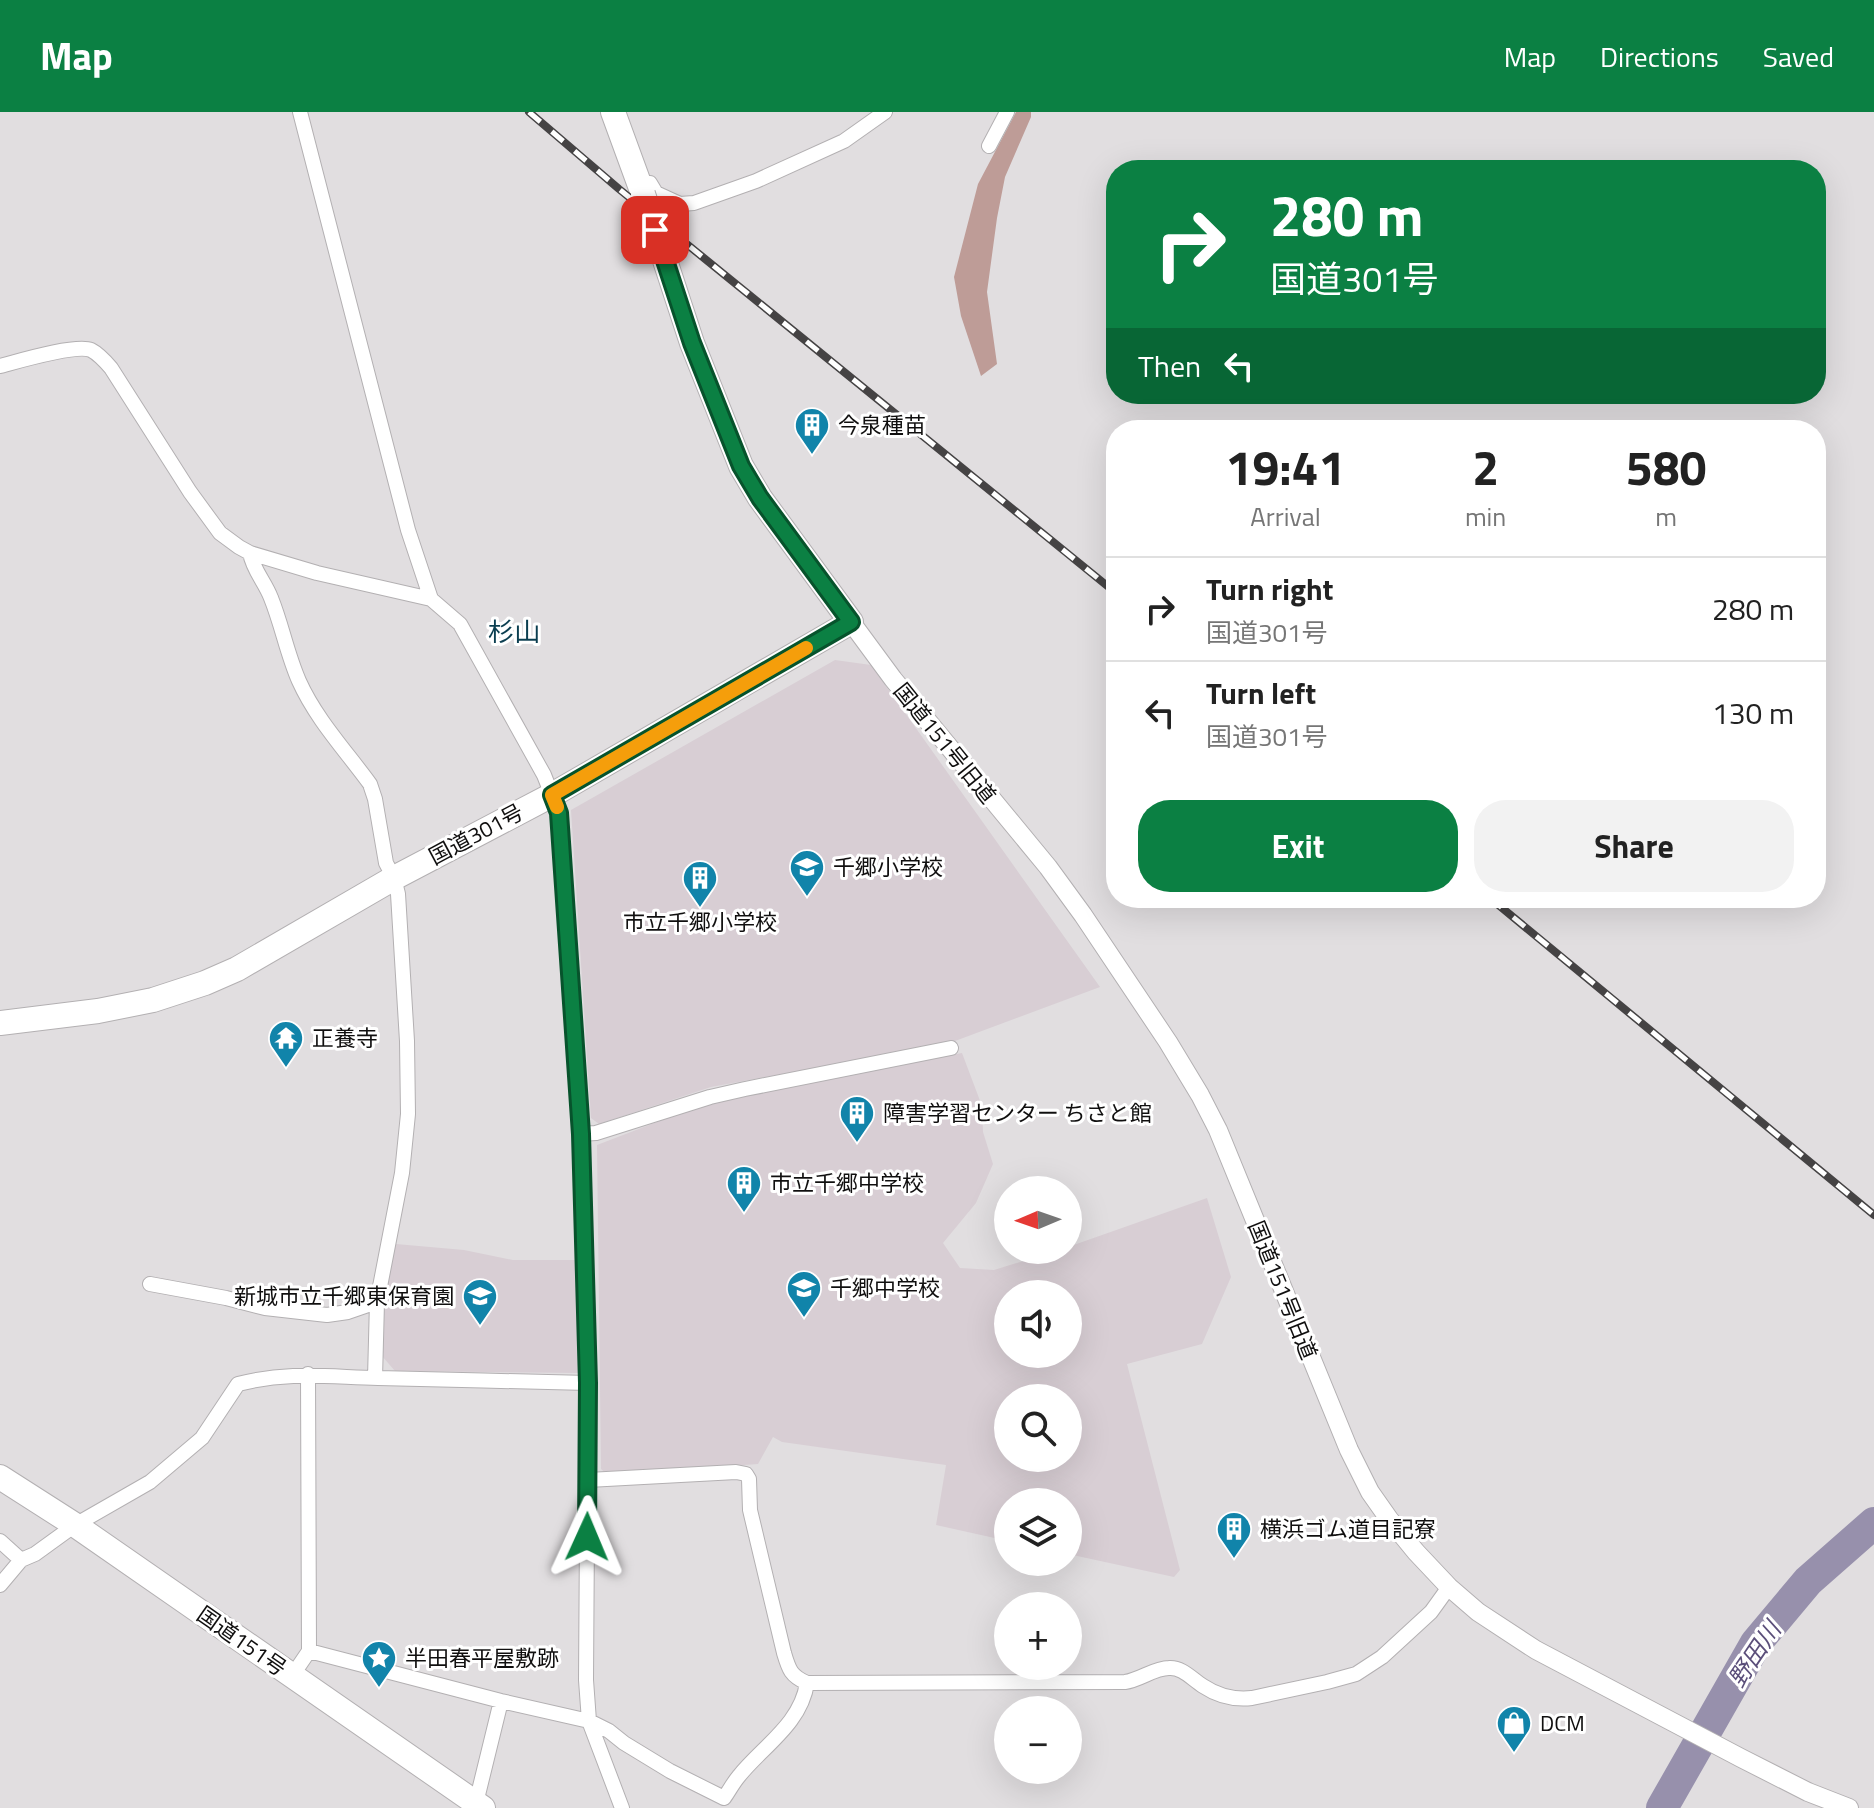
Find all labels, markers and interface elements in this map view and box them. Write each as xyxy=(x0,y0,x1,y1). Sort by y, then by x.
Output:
text: Map xyxy=(40,27,113,85)
text: Map xyxy=(1504,35,1556,78)
text: Directions xyxy=(1600,35,1719,78)
text: Saved xyxy=(1763,35,1834,78)
text: 280 m xyxy=(1270,173,1423,258)
icon: right xyxy=(1138,192,1242,296)
pin xyxy=(621,196,689,264)
icon: arrive xyxy=(633,208,677,252)
text: 国道301号 xyxy=(1270,251,1438,306)
text: Then xyxy=(1138,343,1201,389)
icon: left xyxy=(1217,344,1261,388)
building icon: 今泉種苗 xyxy=(793,406,831,456)
place label: 今泉種苗 xyxy=(838,408,926,442)
text: 19:41 xyxy=(1226,431,1345,504)
text: 2 xyxy=(1472,431,1499,504)
text: 580 xyxy=(1626,431,1706,504)
text: Arrival xyxy=(1250,497,1321,536)
text: min xyxy=(1465,497,1506,536)
text: m xyxy=(1655,497,1677,536)
text: Turn right xyxy=(1206,566,1334,612)
text: 280 m xyxy=(1712,586,1794,632)
icon: right xyxy=(1138,587,1182,631)
district label: 杉山 xyxy=(488,612,540,651)
text: 国道301号 xyxy=(1206,613,1328,652)
text: Turn left xyxy=(1206,670,1316,716)
street label: 国道151号旧道 xyxy=(886,675,1004,811)
text: 130 m xyxy=(1712,690,1794,736)
icon: left xyxy=(1138,691,1182,735)
text: 国道301号 xyxy=(1206,717,1328,756)
street label: 国道301号 xyxy=(423,795,529,873)
button: Exit xyxy=(1138,800,1458,892)
button: Share xyxy=(1474,800,1794,892)
school or university icon: 千郷小学校 xyxy=(788,848,826,898)
place label: 千郷小学校 xyxy=(833,850,943,884)
building icon: 市立千郷小学校 xyxy=(681,859,719,909)
place label: 市立千郷小学校 xyxy=(623,905,777,939)
temple icon: 正養寺 xyxy=(267,1019,305,1069)
place label: 正養寺 xyxy=(312,1021,378,1055)
building icon: 障害学習センター ちさと館 xyxy=(838,1094,876,1144)
place label: 障害学習センター ちさと館 xyxy=(883,1096,1152,1130)
building icon: 市立千郷中学校 xyxy=(725,1164,763,1214)
place label: 市立千郷中学校 xyxy=(770,1166,924,1200)
north arrow xyxy=(994,1176,1082,1264)
map controls xyxy=(994,1176,1082,1784)
street label: 国道151号旧道 xyxy=(1240,1215,1326,1365)
school or university icon: 千郷中学校 xyxy=(785,1269,823,1319)
place label: 千郷中学校 xyxy=(830,1271,940,1305)
school or university icon: 新城市立千郷東保育園 xyxy=(461,1277,499,1327)
place label: 新城市立千郷東保育園 xyxy=(234,1279,454,1313)
button: sound xyxy=(994,1280,1082,1368)
button: search xyxy=(994,1384,1082,1472)
button: layers xyxy=(994,1488,1082,1576)
position arrow xyxy=(545,1495,629,1579)
building icon: 横浜ゴム道目記寮 xyxy=(1215,1510,1253,1560)
place label: 横浜ゴム道目記寮 xyxy=(1260,1512,1436,1546)
button: + xyxy=(994,1592,1082,1680)
street label: 国道151号 xyxy=(190,1598,294,1684)
water label: 野田川 xyxy=(1719,1612,1791,1694)
place icon: 半田春平屋敷跡 xyxy=(360,1639,398,1689)
place label: 半田春平屋敷跡 xyxy=(405,1641,559,1675)
button: − xyxy=(994,1696,1082,1784)
shop icon: DCM xyxy=(1495,1704,1533,1754)
place label: DCM xyxy=(1540,1706,1585,1740)

